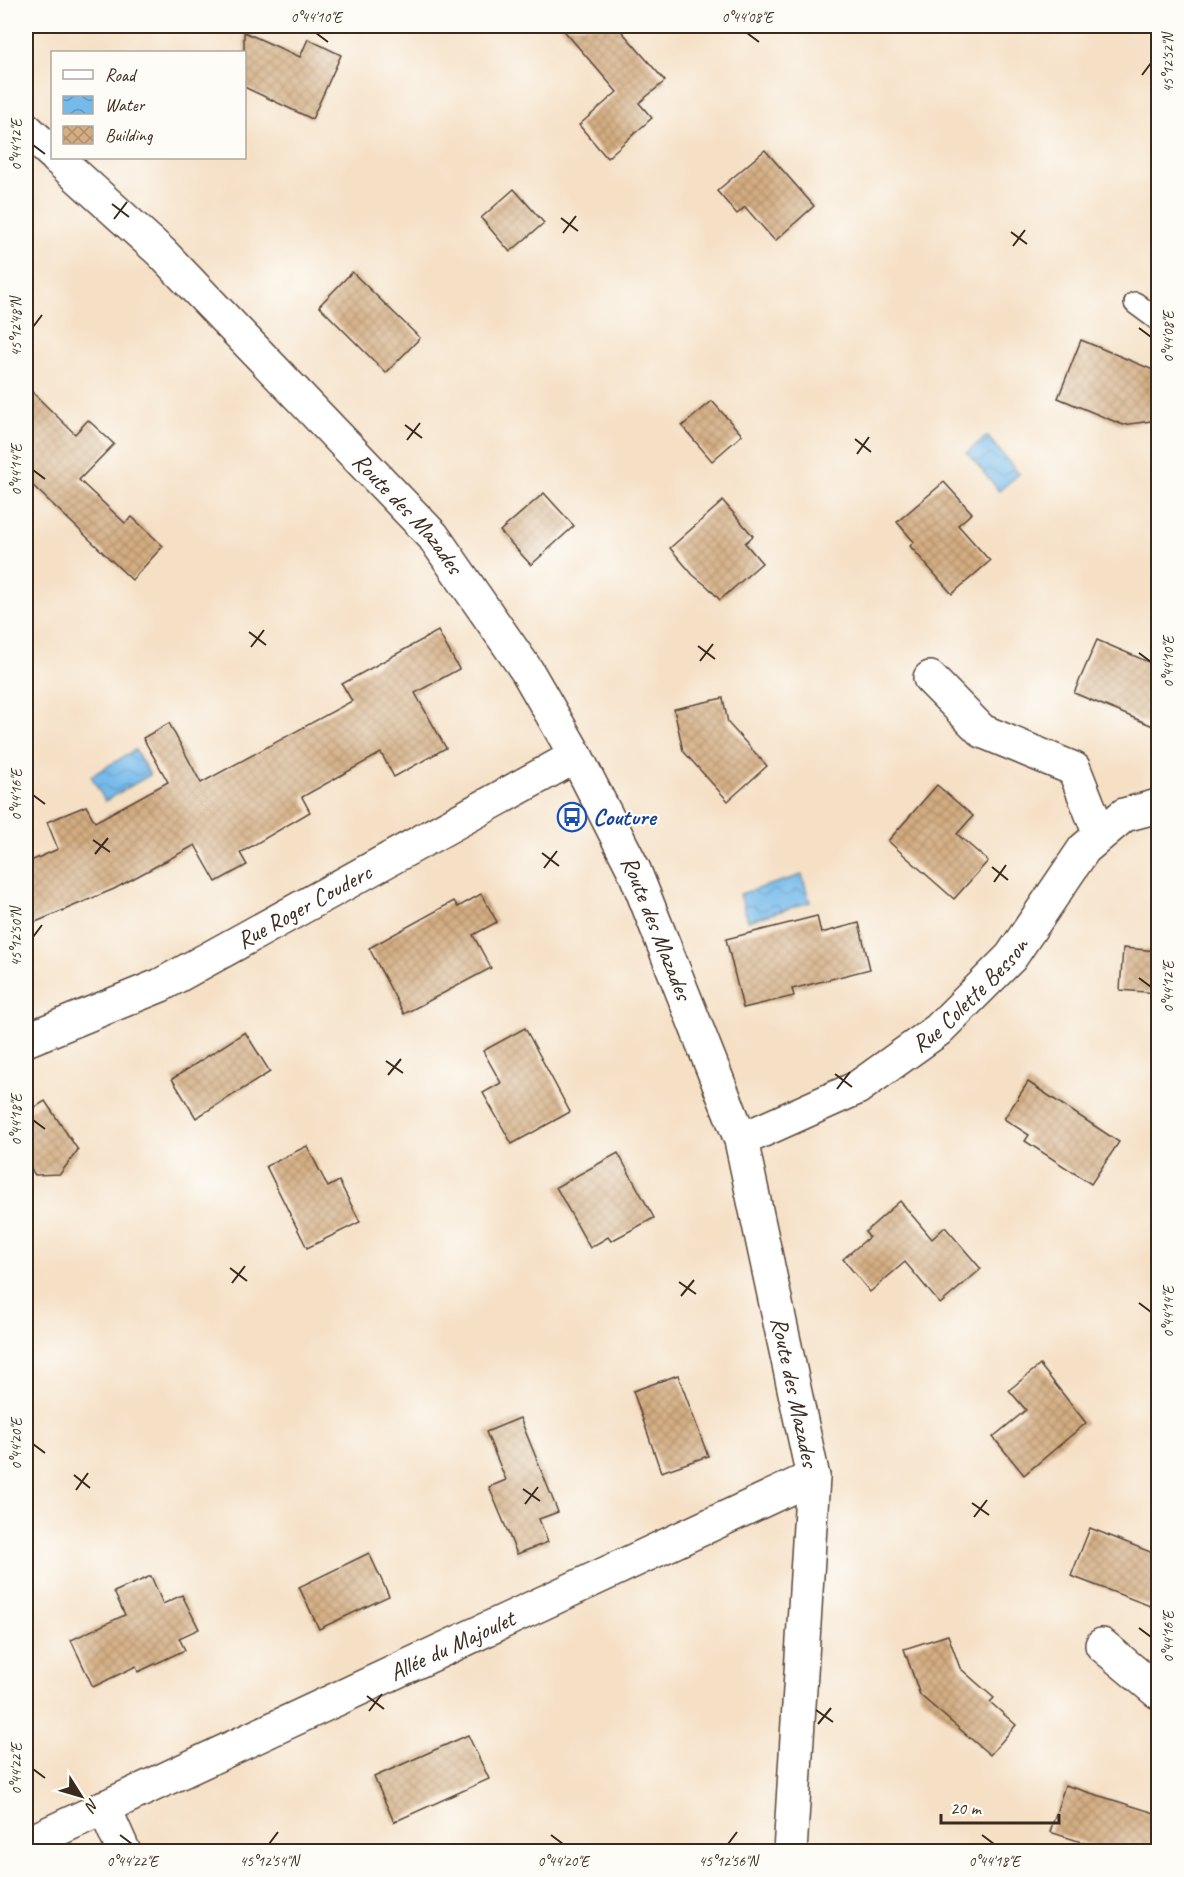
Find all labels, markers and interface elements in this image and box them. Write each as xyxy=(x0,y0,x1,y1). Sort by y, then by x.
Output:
text: 0°44'10"E xyxy=(290,8,344,27)
text: 0°44'08"E xyxy=(721,8,775,27)
text: 45°12'52"N xyxy=(1159,30,1178,93)
legend xyxy=(51,51,246,159)
text: Road xyxy=(105,64,138,86)
text: Water xyxy=(105,94,146,116)
text: 0°44'12"E xyxy=(7,117,26,171)
text: Building xyxy=(105,124,154,146)
text: 45°12'48"N xyxy=(7,294,26,357)
text: 0°44'08"E xyxy=(1159,309,1178,363)
text: 0°44'14"E xyxy=(7,442,26,496)
street label: Route des Mazades xyxy=(346,446,471,581)
text: 0°44'10"E xyxy=(1159,634,1178,688)
text: 0°44'16"E xyxy=(7,767,26,821)
bus stop icon: Couture xyxy=(556,801,588,833)
place label: Couture xyxy=(593,802,657,832)
street label: Route des Mazades xyxy=(614,850,700,1006)
street label: Rue Roger Couderc xyxy=(231,856,378,955)
text: 45°12'50"N xyxy=(7,904,26,967)
street label: Rue Colette Besson xyxy=(906,931,1035,1059)
text: 0°44'12"E xyxy=(1159,959,1178,1013)
text: 0°44'18"E xyxy=(7,1092,26,1146)
text: 0°44'14"E xyxy=(1159,1284,1178,1338)
street label: Route des Mazades xyxy=(764,1314,826,1471)
text: 0°44'20"E xyxy=(7,1416,26,1470)
street label: Allée du Majoulet xyxy=(384,1602,521,1687)
text: 0°44'16"E xyxy=(1159,1609,1178,1663)
text: 0°44'22"E xyxy=(7,1741,26,1795)
north arrow xyxy=(51,1766,111,1826)
scale bar xyxy=(941,1787,1060,1825)
text: N xyxy=(79,1794,103,1817)
text: 20 m xyxy=(950,1797,983,1819)
text: 0°44'22"E xyxy=(106,1852,160,1871)
text: 45°12'54"N xyxy=(239,1852,302,1871)
text: 0°44'20"E xyxy=(537,1852,591,1871)
text: 45°12'56"N xyxy=(698,1852,761,1871)
text: 0°44'18"E xyxy=(968,1852,1022,1871)

